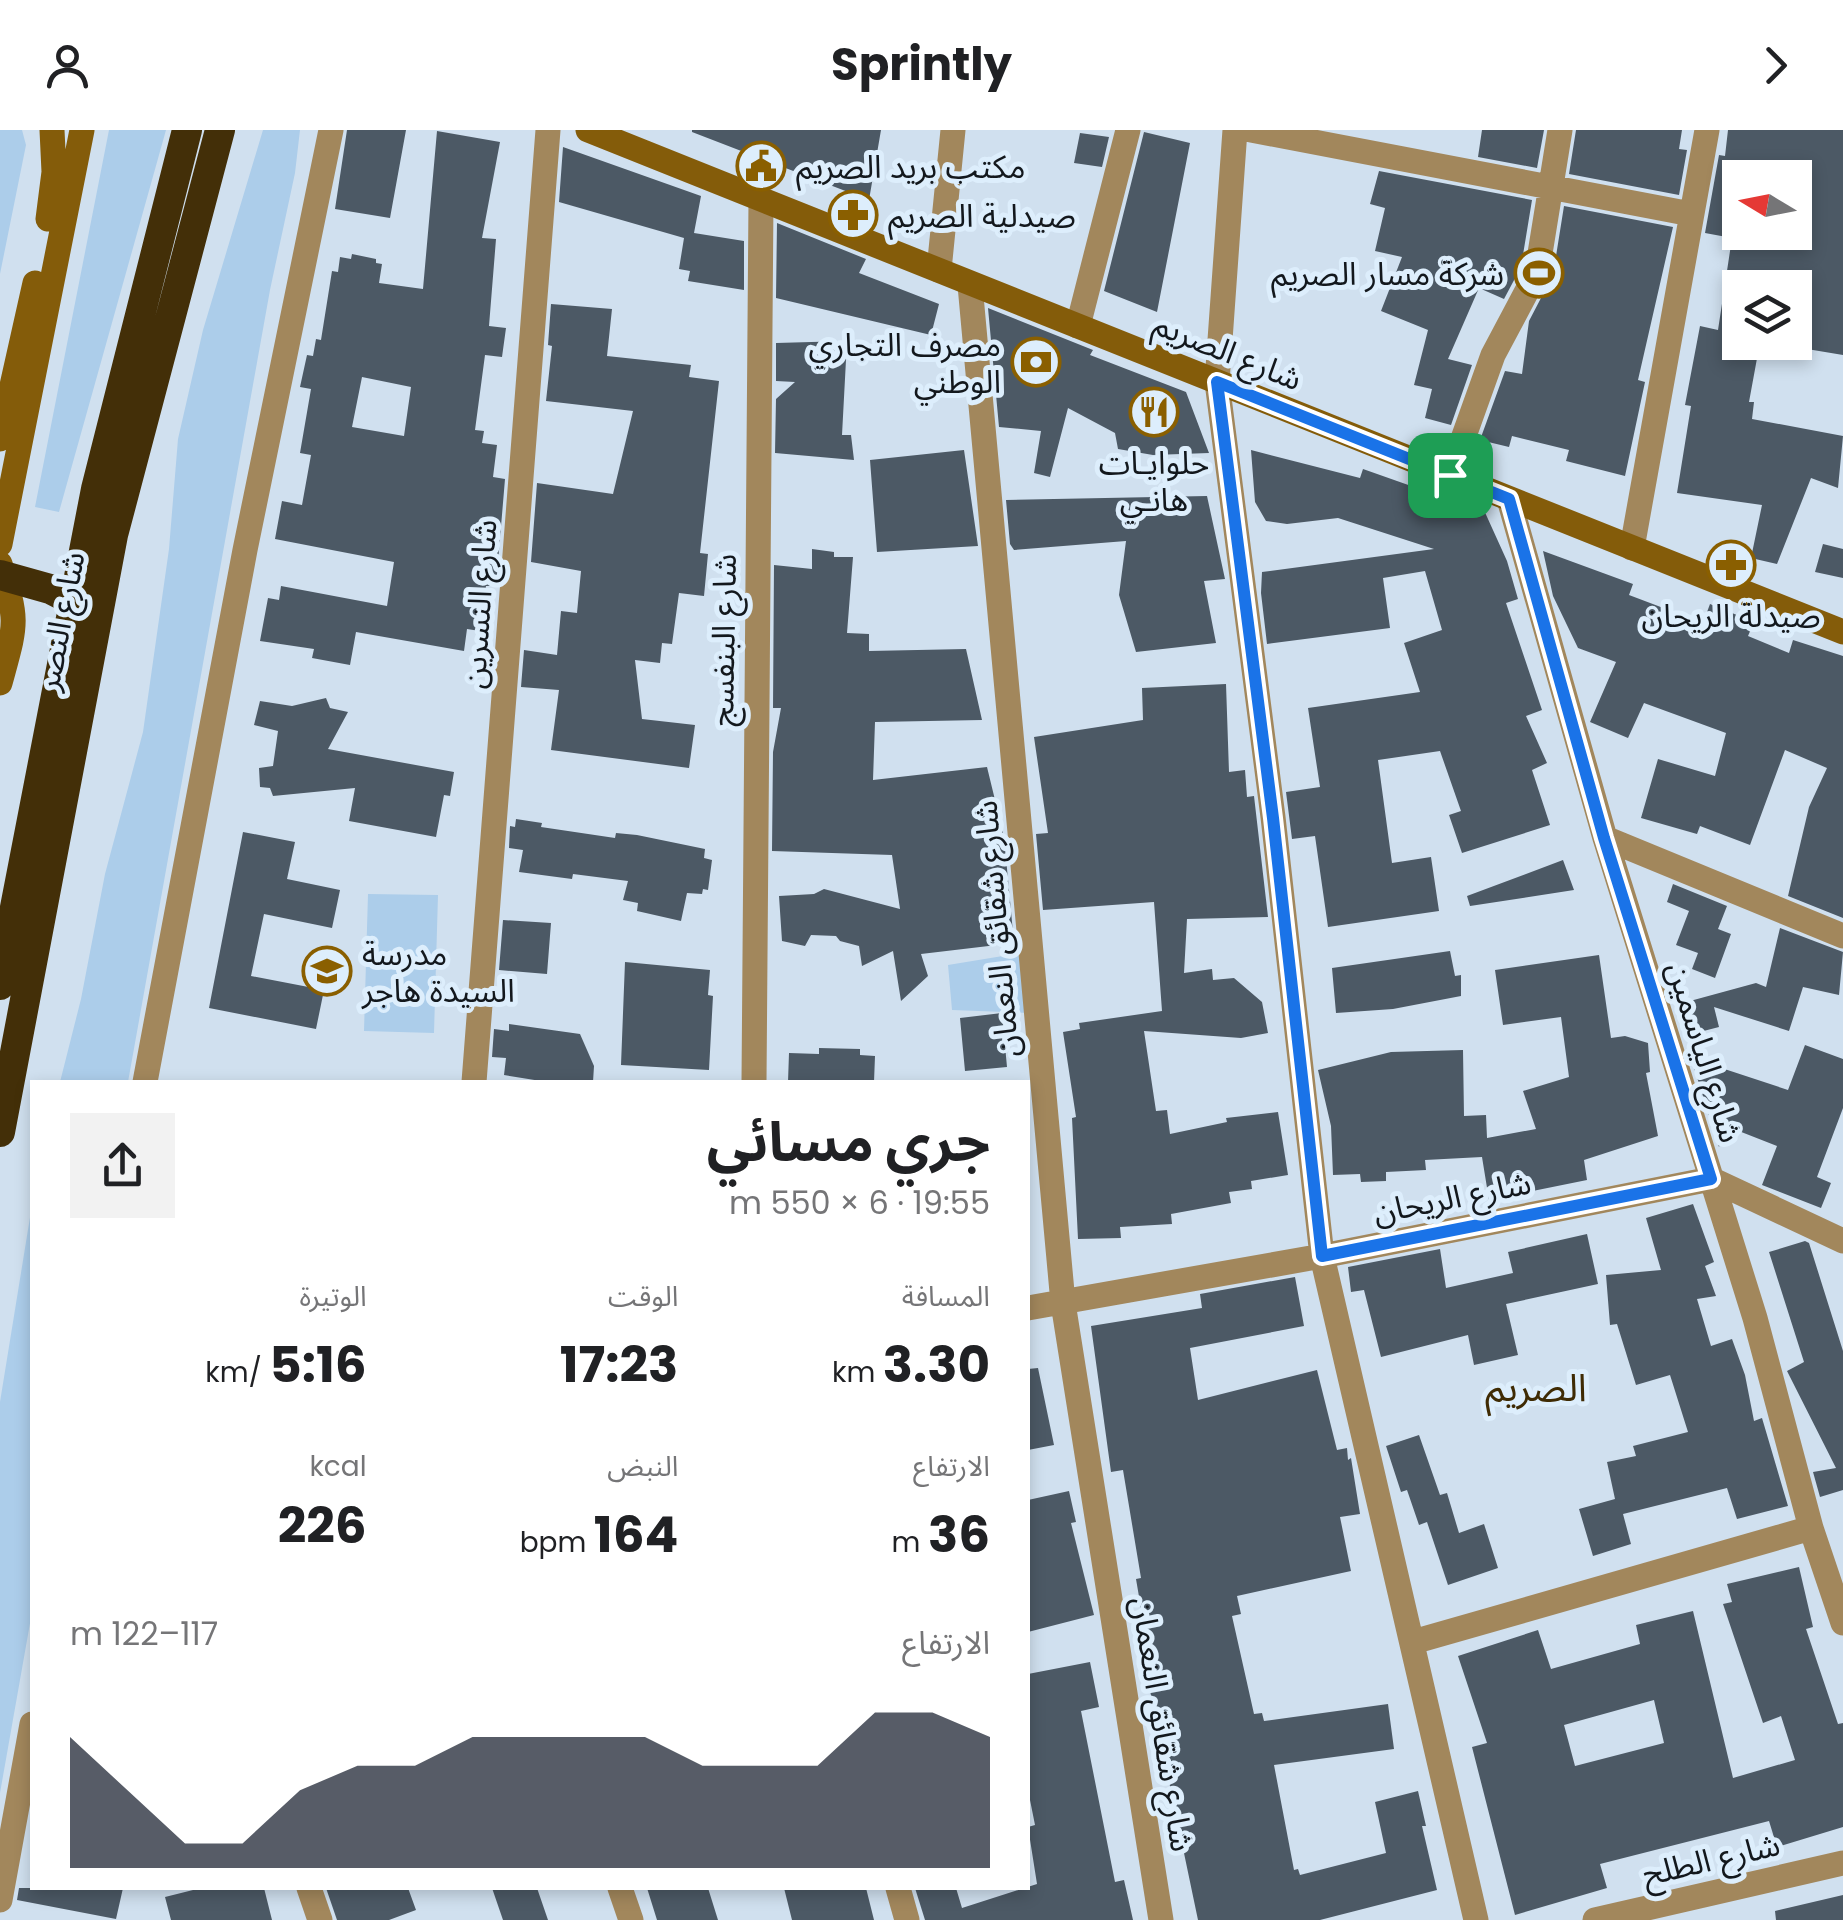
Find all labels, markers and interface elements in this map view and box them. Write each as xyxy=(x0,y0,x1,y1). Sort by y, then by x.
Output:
text: Sprintly xyxy=(831,33,1012,96)
icon: person xyxy=(40,38,95,93)
icon: forward xyxy=(1748,38,1803,93)
public building icon: مكتب بريد الصريم xyxy=(735,140,787,192)
place label: مكتب بريد الصريم xyxy=(796,144,1026,191)
north arrow xyxy=(1722,160,1812,250)
map controls xyxy=(1722,160,1812,360)
pharmacy icon: صيدلية الصريم xyxy=(827,189,879,241)
place label: صيدلية الصريم xyxy=(888,193,1076,240)
sports icon: شركة مسار الصريم xyxy=(1513,247,1565,299)
place label: شركة مسار الصريم xyxy=(1271,251,1504,298)
button: layers xyxy=(1722,270,1812,360)
street label: شارع الصريم xyxy=(1146,301,1309,403)
place label: مصرف التجاري الوطني xyxy=(808,322,1001,406)
bank icon: مصرف التجاري الوطني xyxy=(1010,336,1062,388)
restaurant icon: حلوايـات هانـي xyxy=(1128,386,1180,438)
pin xyxy=(1408,433,1493,518)
place label: حلوايـات هانـي xyxy=(1099,440,1209,524)
icon: arrive xyxy=(1423,448,1478,503)
street label: شارع النسرين xyxy=(451,518,509,690)
pharmacy icon: صيدلة الريحان xyxy=(1705,539,1757,591)
street label: شارع النصر xyxy=(24,548,97,696)
street label: شارع البنفسج xyxy=(699,553,749,727)
place label: صيدلة الريحان xyxy=(1641,593,1821,638)
street label: شارع شقائق النعمان xyxy=(962,799,1032,1059)
place label: مدرسة السيدة هاجر xyxy=(361,931,515,1013)
school or university icon: مدرسة السيدة هاجر xyxy=(301,945,353,997)
street label: شارع الياسمين xyxy=(1654,956,1754,1149)
text: جري مسائي xyxy=(707,1103,990,1180)
button: share xyxy=(70,1113,175,1218)
street label: شارع الريحان xyxy=(1369,1160,1535,1236)
text: 19:55 · 6 × 550 m xyxy=(729,1180,990,1225)
text: الوتيرة xyxy=(299,1277,367,1316)
text: الوقت xyxy=(608,1277,678,1316)
text: المسافة xyxy=(902,1277,990,1316)
text: 5:16 xyxy=(269,1329,367,1400)
text: 17:23 xyxy=(560,1329,678,1400)
text: 3.30 xyxy=(883,1329,990,1400)
text: /km xyxy=(205,1353,269,1392)
text: km xyxy=(832,1353,883,1392)
district label: الصريم xyxy=(1485,1361,1587,1417)
text: kcal xyxy=(309,1447,367,1486)
text: النبض xyxy=(607,1447,678,1486)
text: الارتفاع xyxy=(913,1447,990,1486)
text: 226 xyxy=(278,1490,367,1561)
text: 164 xyxy=(594,1499,678,1570)
text: 36 xyxy=(928,1499,990,1570)
text: bpm xyxy=(520,1523,594,1562)
text: m xyxy=(892,1523,928,1562)
street label: شارع شقائق النعمان xyxy=(1119,1593,1205,1855)
text: 117–122 m xyxy=(70,1611,218,1656)
text: الارتفاع xyxy=(902,1620,990,1665)
street label: شارع الطلح xyxy=(1638,1821,1785,1899)

